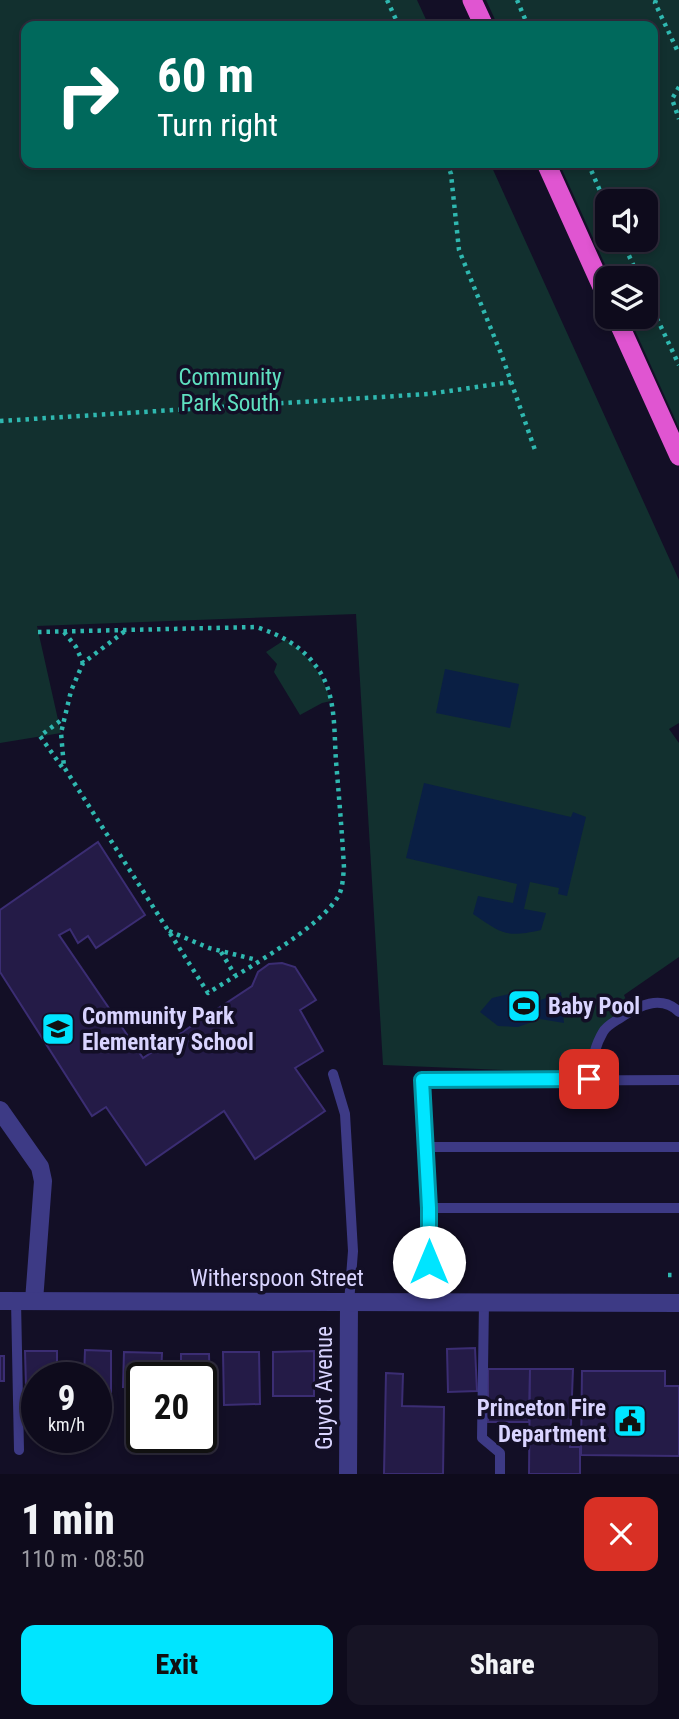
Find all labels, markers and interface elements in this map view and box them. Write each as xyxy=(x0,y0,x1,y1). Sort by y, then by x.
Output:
text: 60 m xyxy=(157,47,254,104)
icon: right xyxy=(42,49,133,140)
text: Turn right xyxy=(157,106,278,144)
map controls xyxy=(595,189,658,329)
button: sound xyxy=(595,189,658,252)
button: layers xyxy=(595,266,658,329)
park label: Community Park South xyxy=(178,364,282,417)
sports icon: Baby Pool xyxy=(505,987,543,1025)
place label: Baby Pool xyxy=(548,993,640,1020)
place label: Community Park Elementary School xyxy=(82,1003,254,1056)
school or university icon: Community Park Elementary School xyxy=(39,1010,77,1048)
pin xyxy=(559,1049,619,1109)
icon: arrive xyxy=(570,1060,608,1098)
position arrow xyxy=(392,1225,466,1299)
street label: Witherspoon Street xyxy=(190,1265,364,1292)
street label: Guyot Avenue xyxy=(311,1326,338,1450)
speed limit sign: 20 xyxy=(126,1362,217,1453)
text: 9 xyxy=(58,1378,75,1419)
place label: Princeton Fire Department xyxy=(477,1395,606,1448)
public building icon: Princeton Fire Department xyxy=(611,1402,649,1440)
text: km/h xyxy=(48,1414,85,1435)
text: 1 min xyxy=(21,1495,115,1544)
button: close xyxy=(584,1497,658,1571)
text: 110 m · 08:50 xyxy=(21,1546,145,1573)
button: Exit xyxy=(21,1625,333,1705)
button: Share xyxy=(347,1625,658,1705)

